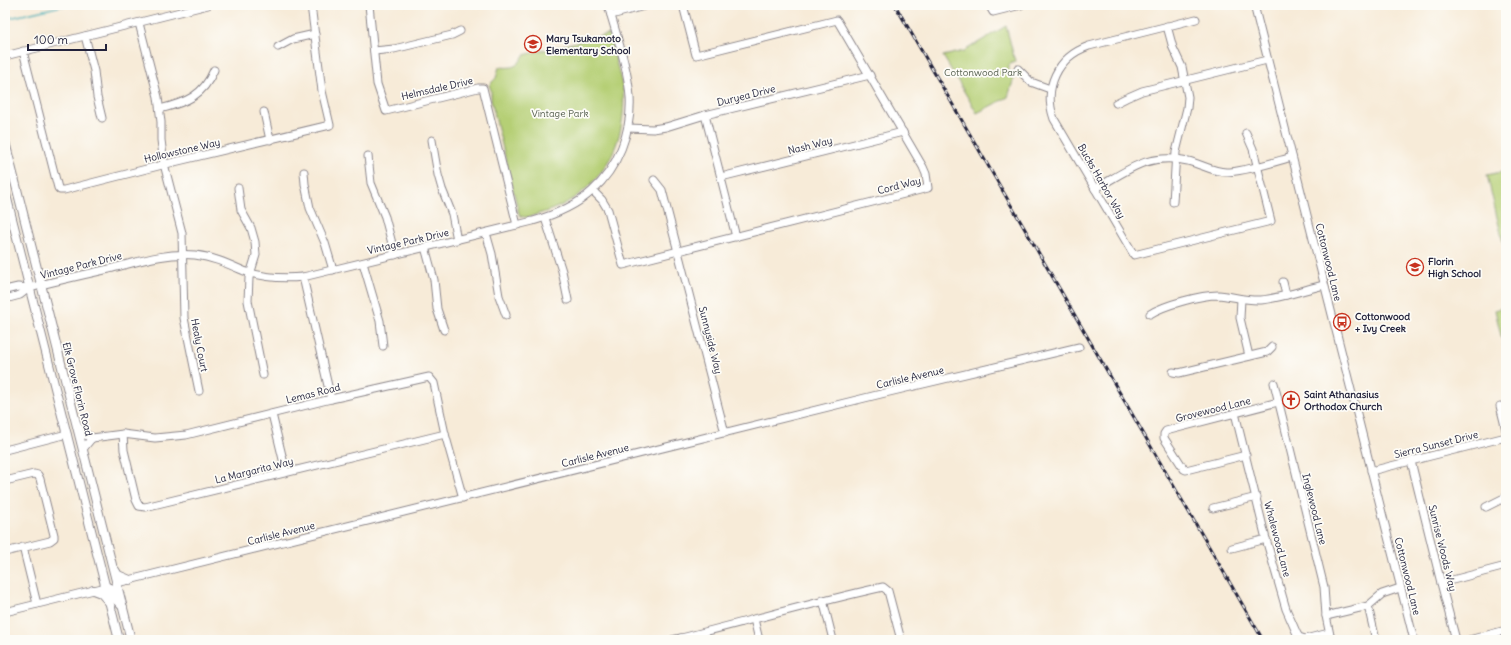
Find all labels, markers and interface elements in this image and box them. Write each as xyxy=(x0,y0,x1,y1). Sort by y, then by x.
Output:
scale bar xyxy=(28,26,106,52)
text: 100 m xyxy=(34,32,68,47)
place label: Mary Tsukamoto Elementary School xyxy=(546,32,631,57)
school or university icon: Mary Tsukamoto Elementary School xyxy=(523,34,543,54)
park label: Cottonwood Park xyxy=(944,66,1022,79)
street label: Helmsdale Drive xyxy=(400,74,474,103)
street label: Duryea Drive xyxy=(716,82,777,109)
park label: Vintage Park xyxy=(531,107,589,120)
street label: Nash Way xyxy=(787,134,834,157)
street label: Hollowstone Way xyxy=(143,135,222,166)
street label: Bucks Harbor Way xyxy=(1075,142,1128,221)
street label: Cord Way xyxy=(876,174,922,197)
street label: Cottonwood Lane xyxy=(1313,222,1344,302)
street label: Vintage Park Drive xyxy=(366,226,450,257)
street label: Vintage Park Drive xyxy=(39,249,123,282)
place label: Florin High School xyxy=(1428,255,1481,280)
school or university icon: Florin High School xyxy=(1405,257,1425,277)
street label: Sunnyside Way xyxy=(696,305,725,375)
place label: Cottonwood + Ivy Creek xyxy=(1355,310,1410,335)
bus stop icon: Cottonwood + Ivy Creek xyxy=(1332,312,1352,332)
street label: Healy Court xyxy=(188,317,211,373)
street label: Elk Grove Florin Road xyxy=(60,341,96,438)
street label: Carlisle Avenue xyxy=(875,363,945,392)
street label: Lemas Road xyxy=(285,380,342,406)
place label: Saint Athanasius Orthodox Church xyxy=(1304,388,1382,413)
church icon: Saint Athanasius Orthodox Church xyxy=(1281,390,1301,410)
street label: Grovewood Lane xyxy=(1174,394,1252,425)
street label: Sierra Sunset Drive xyxy=(1393,428,1479,461)
street label: Carlisle Avenue xyxy=(560,441,630,470)
street label: La Margarita Way xyxy=(214,454,295,487)
street label: Inglewood Lane xyxy=(1299,472,1330,546)
street label: Whalewood Lane xyxy=(1261,500,1294,578)
street label: Sunrise Woods Way xyxy=(1425,503,1460,593)
street label: Carlisle Avenue xyxy=(246,519,316,548)
street label: Cottonwood Lane xyxy=(1392,536,1423,616)

